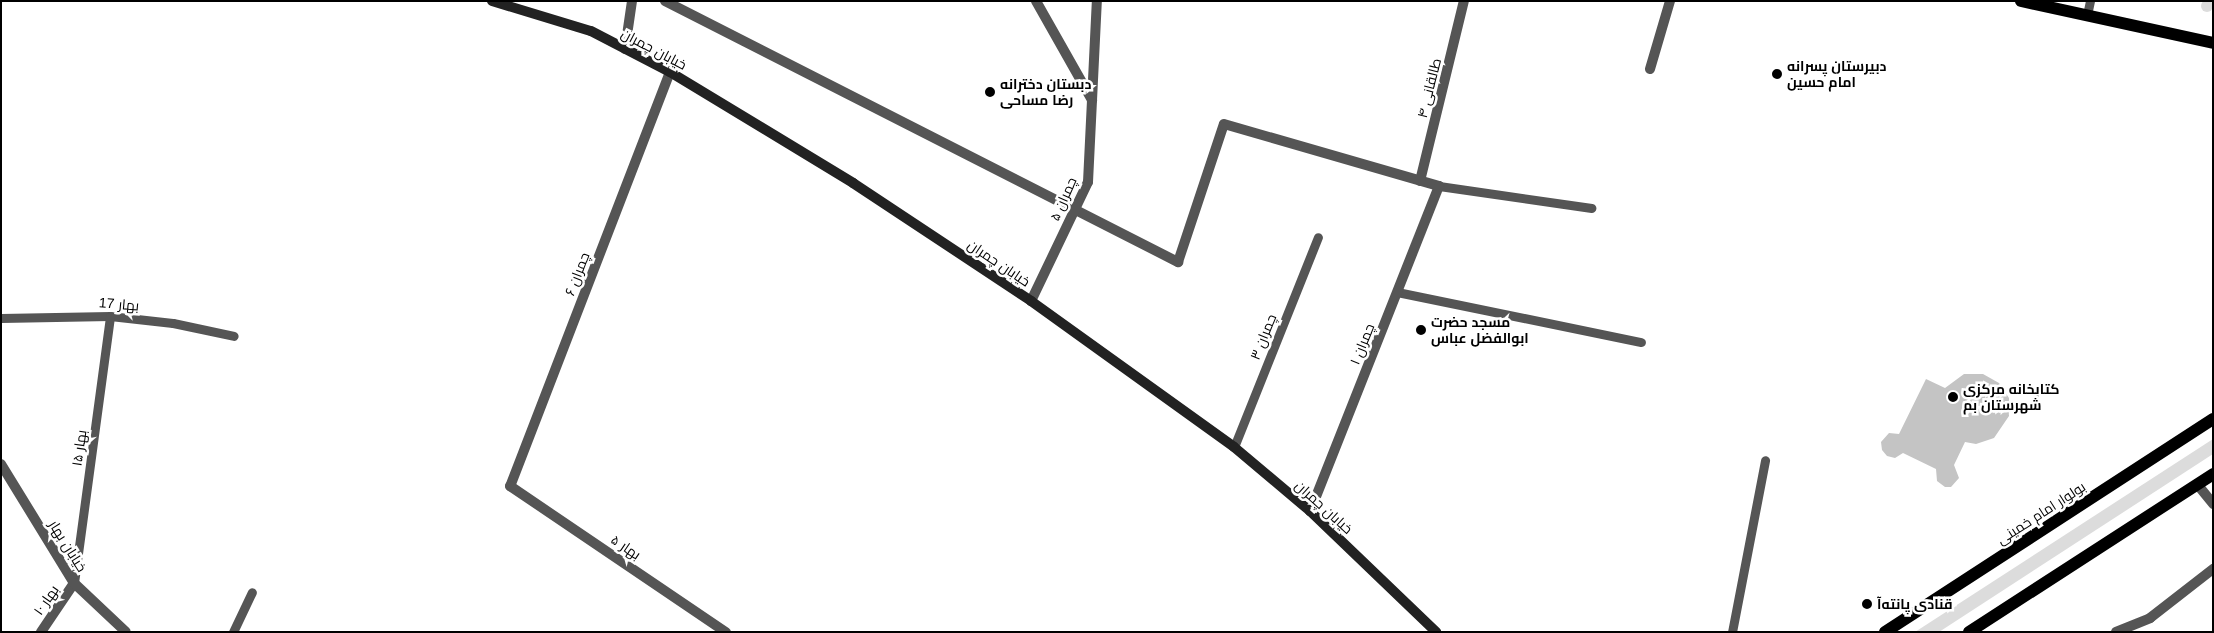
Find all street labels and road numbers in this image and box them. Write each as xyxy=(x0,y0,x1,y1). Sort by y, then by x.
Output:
street label: خیابان چمران xyxy=(618,25,690,73)
street label: طالقانی ۴ xyxy=(1414,56,1444,120)
street label: چمران ۵ xyxy=(1046,175,1080,223)
street label: خیابان چمران xyxy=(965,236,1033,290)
street label: چمران ۶ xyxy=(561,250,593,298)
street label: بهار 17 xyxy=(98,294,140,314)
street label: چمران ۳ xyxy=(1246,312,1280,362)
street label: چمران ۱ xyxy=(1346,321,1378,367)
street label: بهار ۱۵ xyxy=(68,429,90,467)
street label: خیابان چمران xyxy=(1292,477,1356,537)
street label: بولوار امام خمینی xyxy=(1993,478,2089,548)
street label: خیابان بهار xyxy=(46,517,90,575)
street label: بهار ۵ xyxy=(608,531,644,563)
street label: بهار ۱۰ xyxy=(30,582,62,618)

